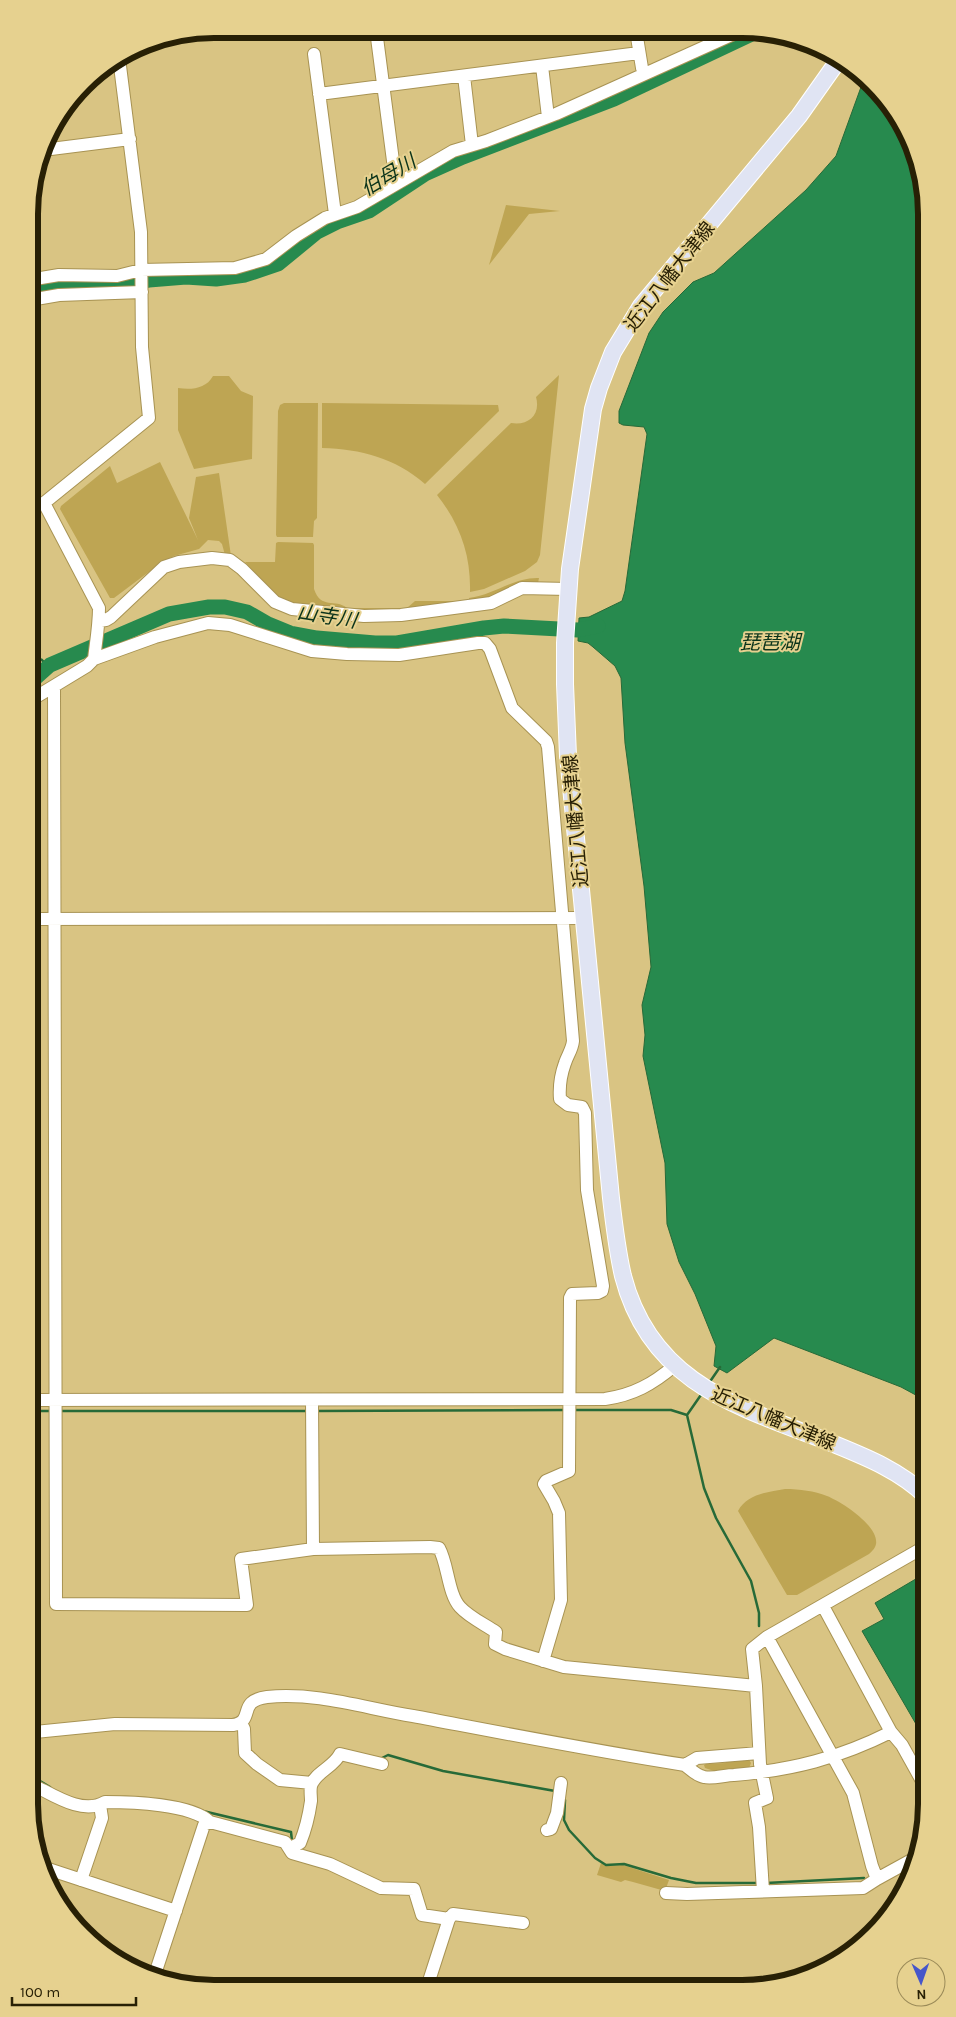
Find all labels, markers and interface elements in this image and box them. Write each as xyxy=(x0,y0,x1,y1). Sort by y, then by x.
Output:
water label: 伯母川 xyxy=(357,149,422,201)
street label: 近江八幡大津線 xyxy=(620,217,719,336)
water label: 山寺川 xyxy=(295,600,360,633)
water label: 琵琶湖 xyxy=(740,631,803,654)
street label: 近江八幡大津線 xyxy=(559,754,593,888)
street label: 近江八幡大津線 xyxy=(708,1383,839,1455)
north arrow xyxy=(896,1957,946,2007)
scale bar xyxy=(12,1974,136,2006)
text: 100 m xyxy=(20,1983,60,2001)
text: N xyxy=(916,1986,927,2003)

